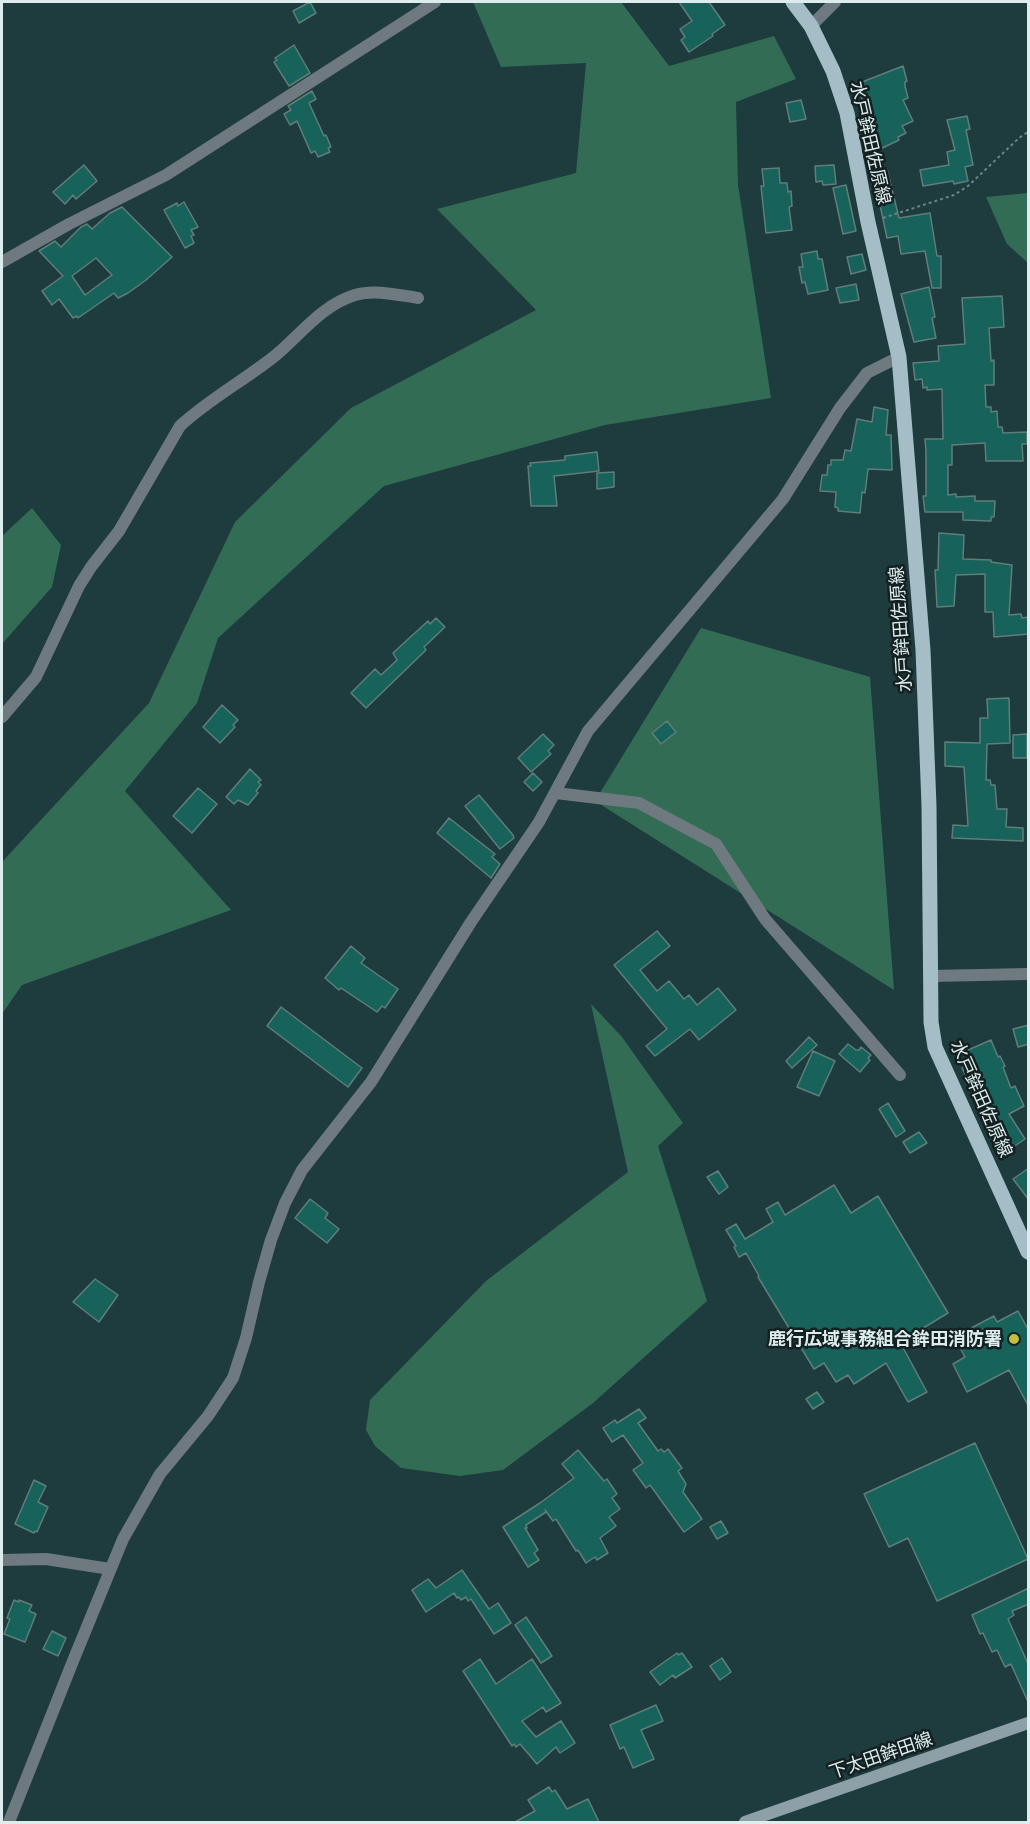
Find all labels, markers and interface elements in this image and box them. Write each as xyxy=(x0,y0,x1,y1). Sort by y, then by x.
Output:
street label: 水戸鉾田佐原線 xyxy=(845,79,895,207)
street label: 水戸鉾田佐原線 xyxy=(886,565,916,693)
street label: 水戸鉾田佐原線 xyxy=(946,1037,1016,1161)
place label: 鹿行広域事務組合鉾田消防署 xyxy=(768,1328,1002,1350)
marker: 鹿行広域事務組合鉾田消防署 xyxy=(1007,1332,1021,1346)
street label: 下太田鉾田線 xyxy=(826,1728,936,1784)

